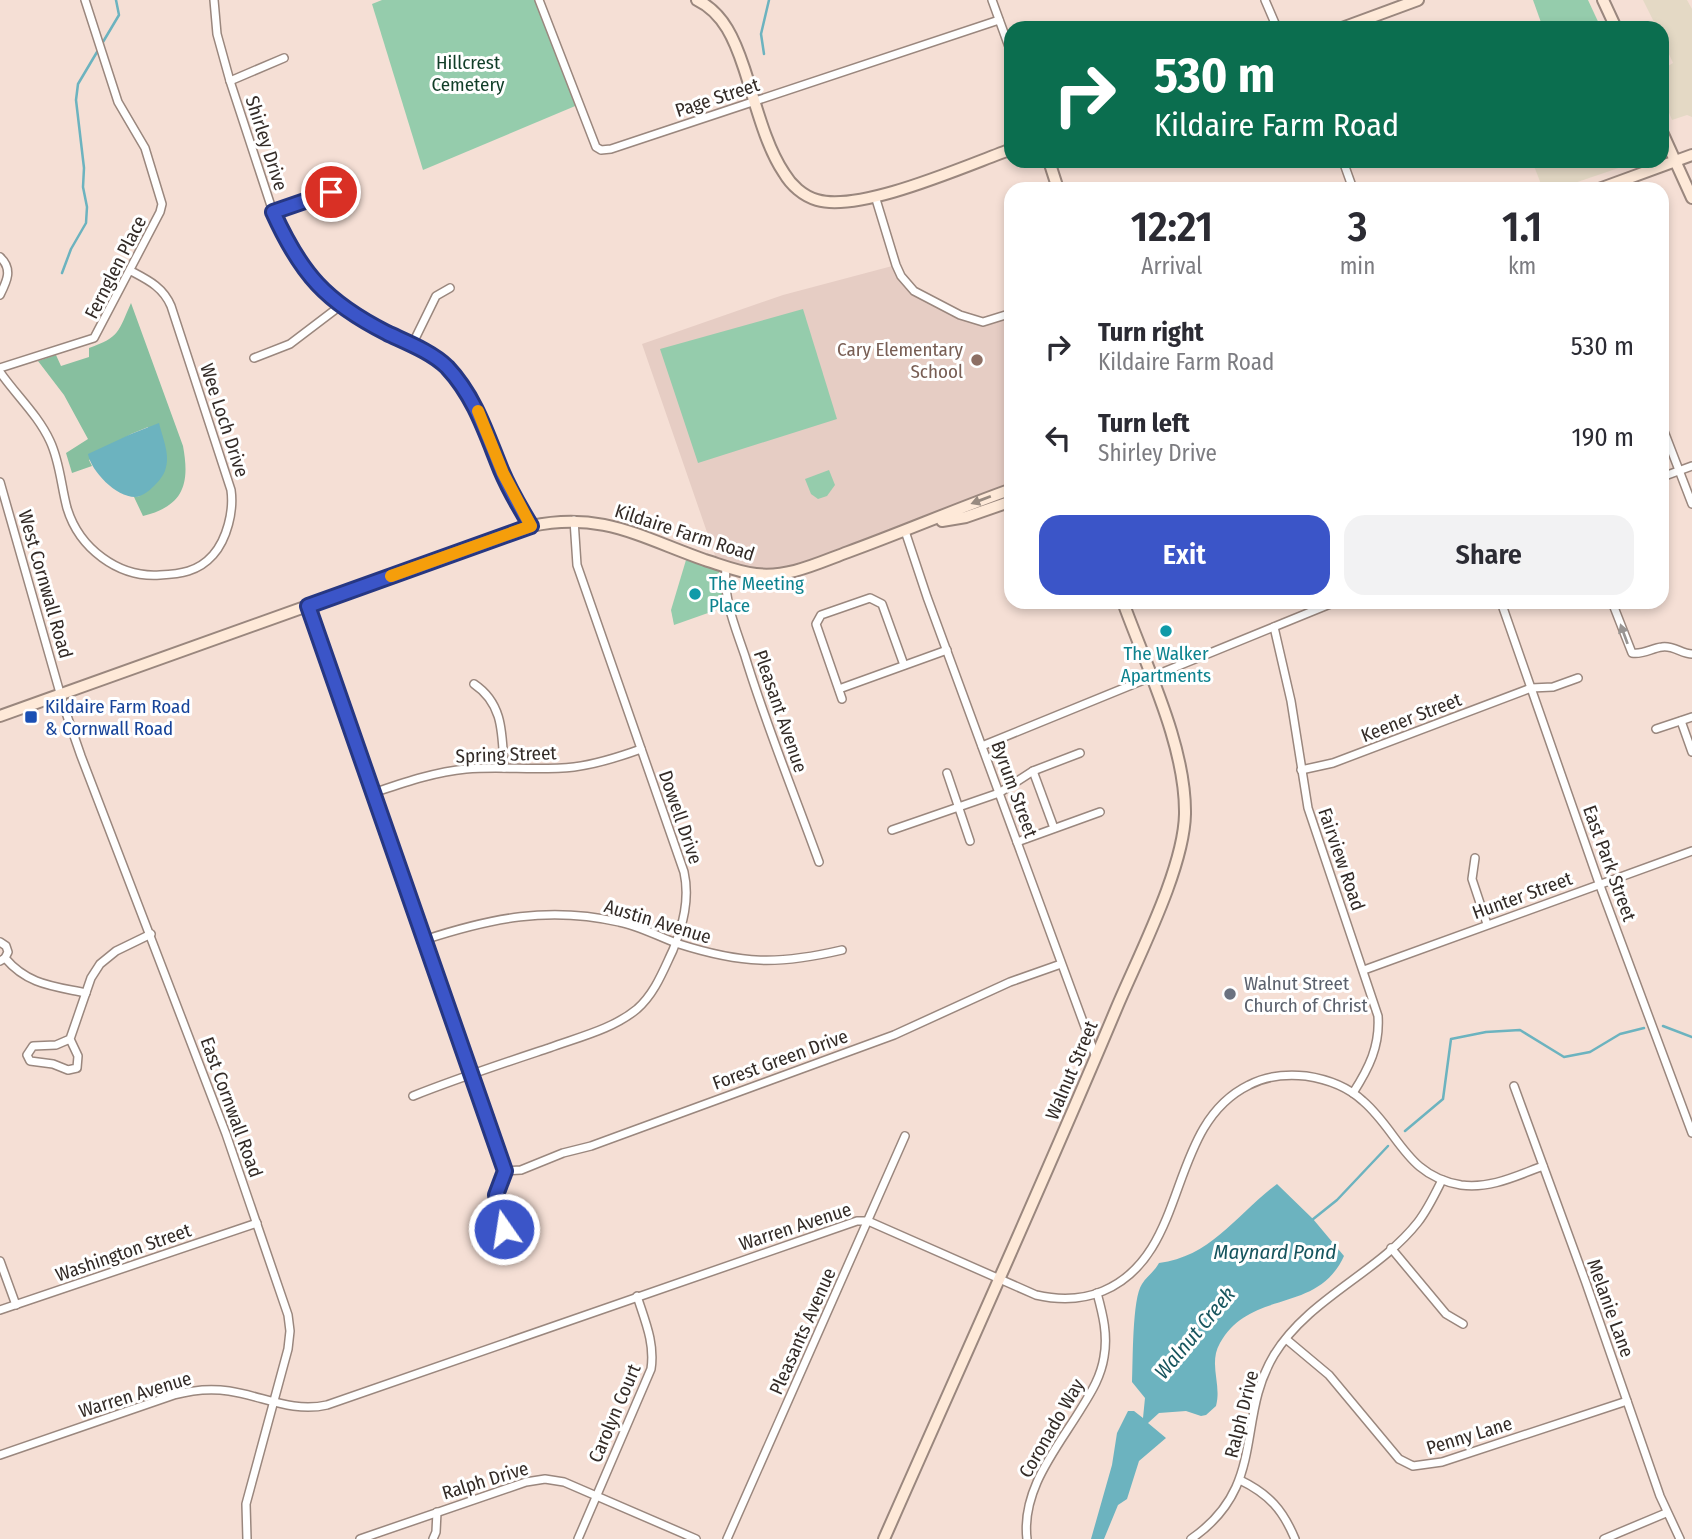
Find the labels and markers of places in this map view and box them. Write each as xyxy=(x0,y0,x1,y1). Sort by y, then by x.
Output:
pin xyxy=(301,162,361,222)
place label: Cary Elementary School xyxy=(837,338,964,383)
marker: Cary Elementary School xyxy=(969,352,985,368)
place label: The Meeting Place xyxy=(709,572,804,617)
marker: The Meeting Place xyxy=(687,586,703,602)
marker: The Walker Apartments xyxy=(1158,623,1174,639)
place label: The Walker Apartments xyxy=(1121,642,1211,687)
place label: Kildaire Farm Road & Cornwall Road xyxy=(45,695,191,740)
marker: Kildaire Farm Road & Cornwall Road xyxy=(23,709,39,725)
place label: Walnut Street Church of Christ xyxy=(1244,972,1368,1017)
marker: Walnut Street Church of Christ xyxy=(1222,986,1238,1002)

